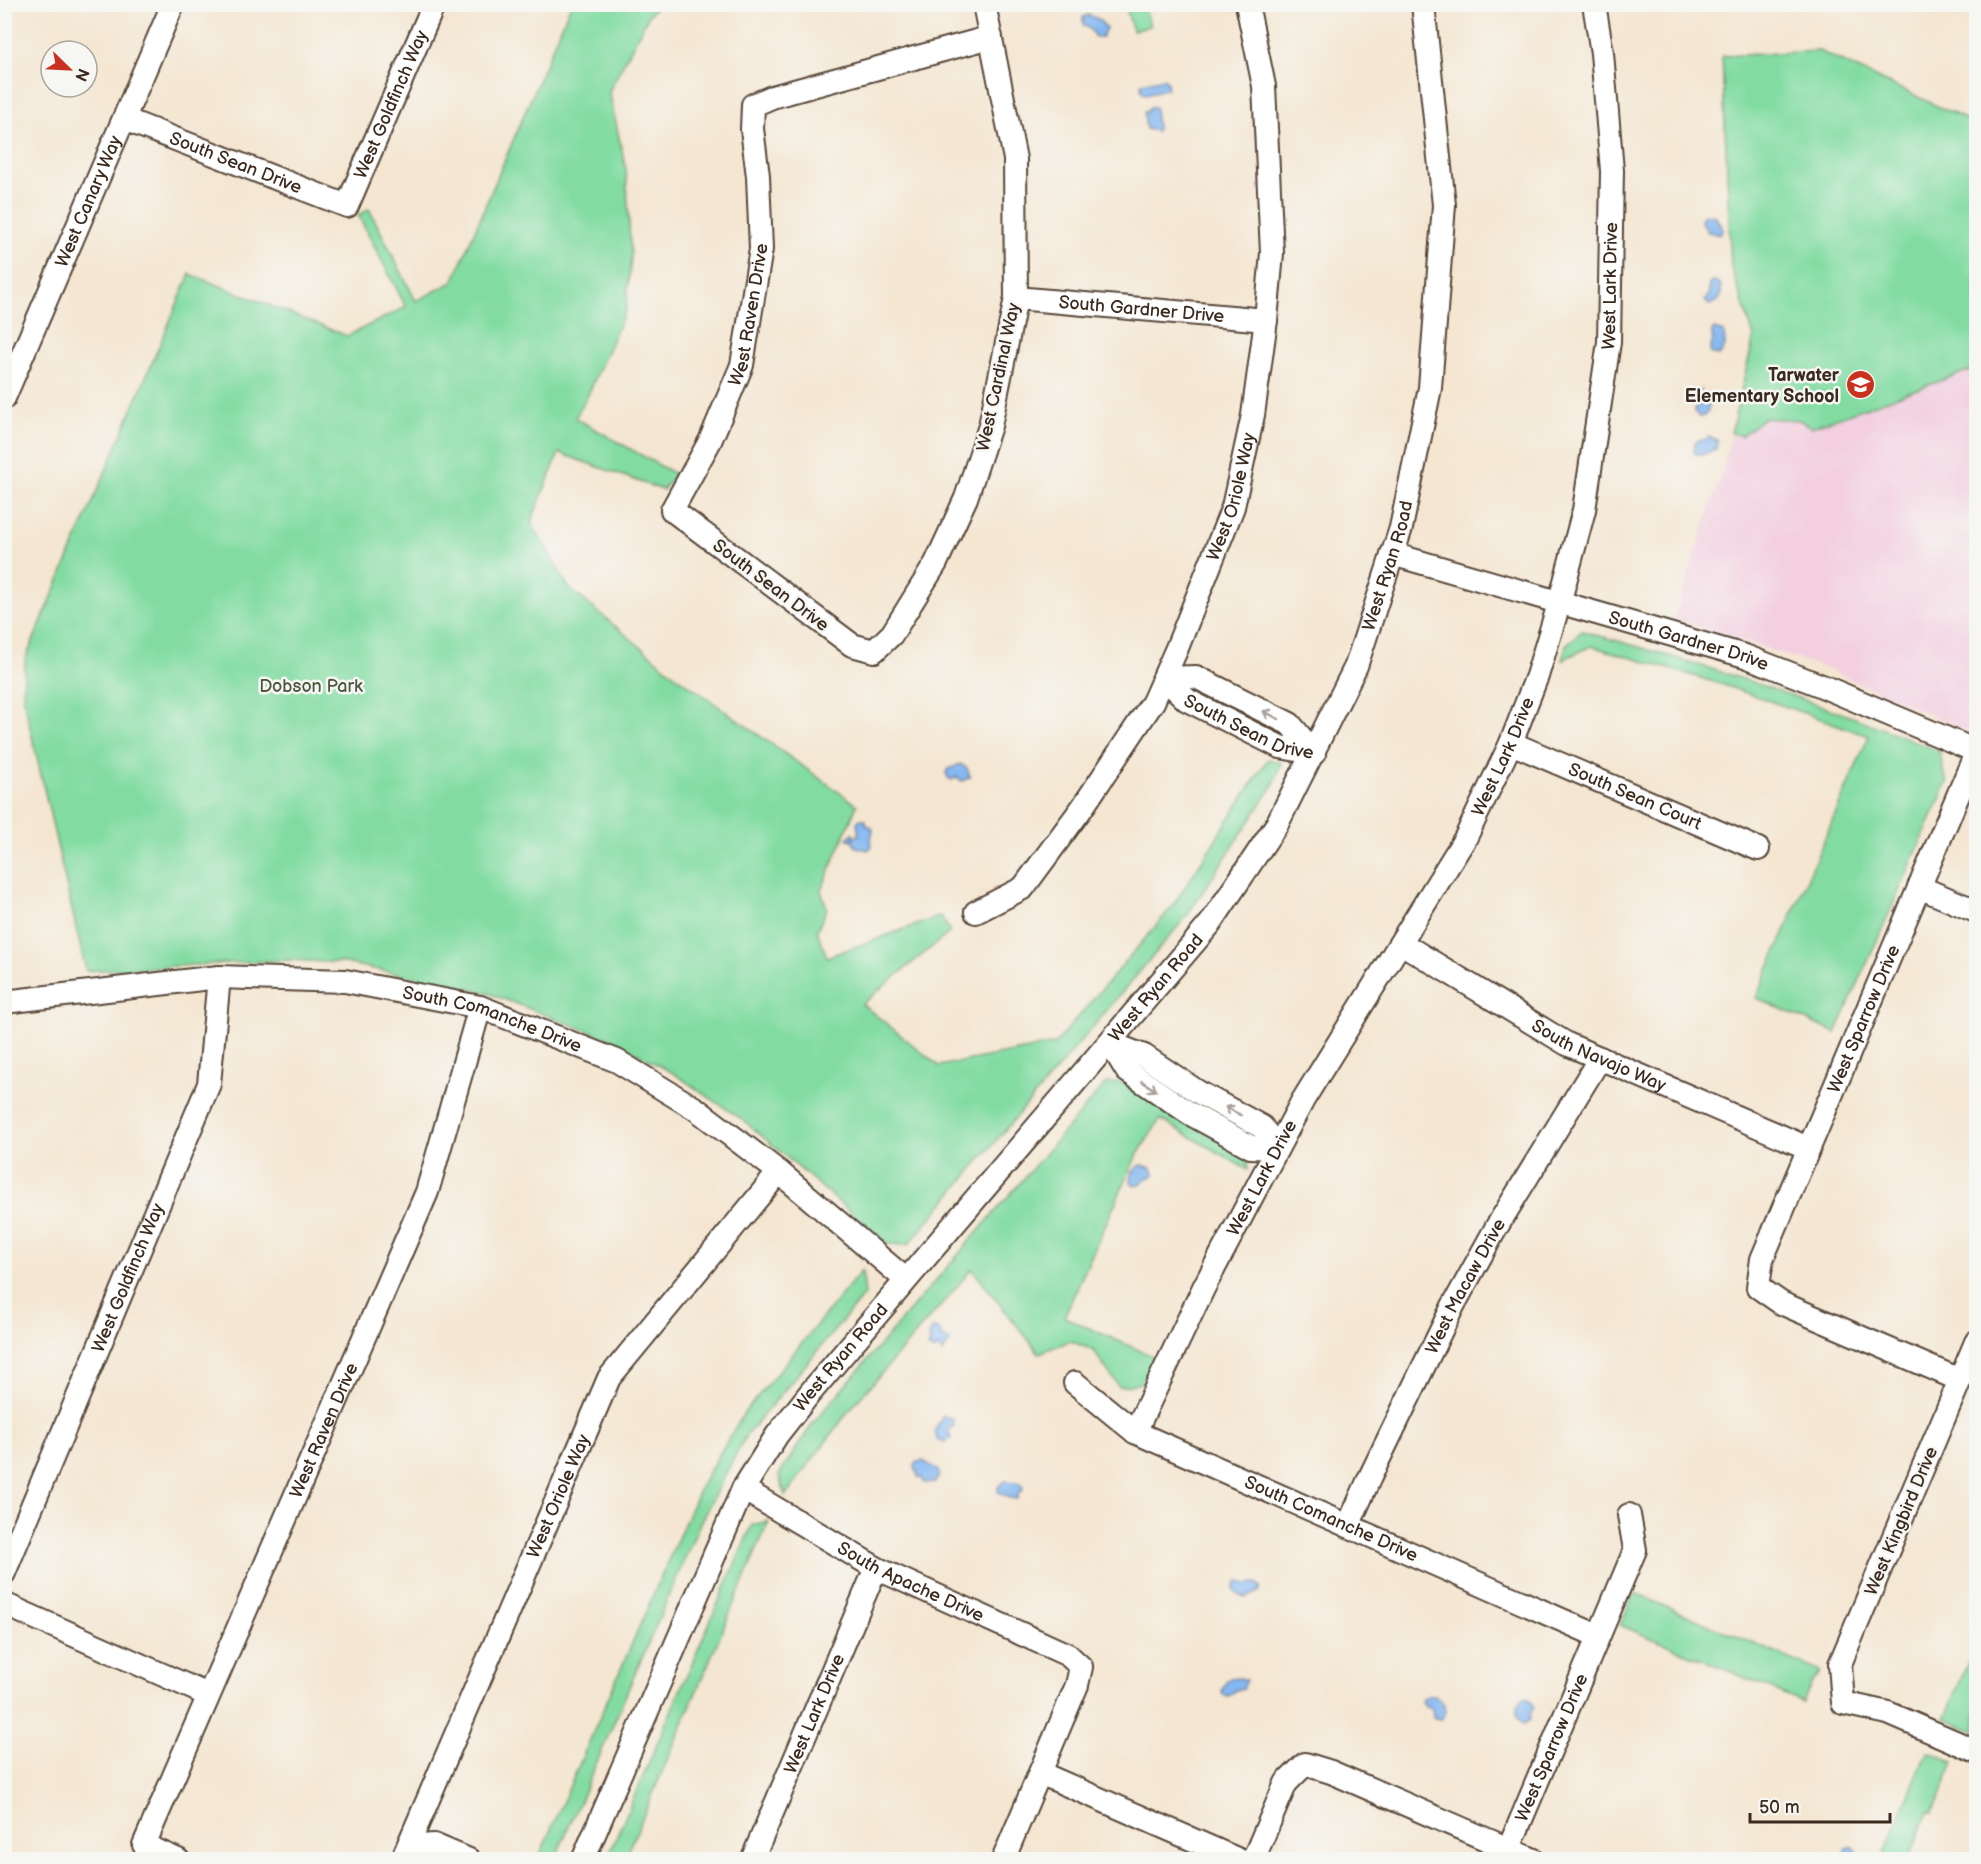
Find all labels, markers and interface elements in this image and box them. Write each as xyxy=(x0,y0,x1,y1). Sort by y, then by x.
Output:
street label: West Goldfinch Way xyxy=(350,26,433,182)
north arrow xyxy=(39,39,99,99)
text: N xyxy=(70,65,92,84)
street label: South Sean Drive xyxy=(167,128,305,198)
street label: West Canary Way xyxy=(51,132,127,270)
street label: West Lark Drive xyxy=(1598,222,1622,352)
street label: West Raven Drive xyxy=(724,243,772,390)
street label: South Gardner Drive xyxy=(1058,292,1225,327)
street label: West Cardinal Way xyxy=(972,300,1025,453)
place label: Tarwater Elementary School xyxy=(1685,365,1840,407)
school or university icon: Tarwater Elementary School xyxy=(1844,369,1876,401)
street label: West Oriole Way xyxy=(1203,430,1260,564)
street label: West Ryan Road xyxy=(1358,499,1417,633)
street label: South Sean Drive xyxy=(708,535,833,636)
street label: South Gardner Drive xyxy=(1606,607,1772,675)
park label: Dobson Park xyxy=(259,676,363,697)
street label: South Sean Drive xyxy=(1180,690,1316,764)
street label: West Lark Drive xyxy=(1468,694,1539,820)
one-way arrow xyxy=(1263,709,1281,720)
street label: South Sean Court xyxy=(1565,759,1705,835)
street label: West Ryan Road xyxy=(1104,930,1208,1046)
street label: West Sparrow Drive xyxy=(1823,942,1905,1096)
street label: South Comanche Drive xyxy=(401,982,585,1057)
street label: South Navajo Way xyxy=(1528,1015,1670,1097)
one-way arrow xyxy=(1140,1079,1157,1092)
one-way arrow xyxy=(1225,1105,1242,1117)
street label: West Lark Drive xyxy=(1223,1116,1302,1240)
street label: West Goldfinch Way xyxy=(88,1200,169,1356)
street label: West Macaw Drive xyxy=(1421,1215,1510,1358)
street label: West Ryan Road xyxy=(789,1300,892,1416)
street label: West Raven Drive xyxy=(286,1360,363,1501)
street label: West Oriole Way xyxy=(523,1431,595,1561)
street label: West Kingbird Drive xyxy=(1861,1443,1942,1599)
street label: South Comanche Drive xyxy=(1241,1472,1421,1566)
street label: South Apache Drive xyxy=(833,1537,987,1627)
street label: West Lark Drive xyxy=(780,1651,849,1777)
street label: West Sparrow Drive xyxy=(1511,1670,1593,1825)
scale bar xyxy=(1750,1786,1890,1824)
text: 50 m xyxy=(1759,1797,1800,1818)

